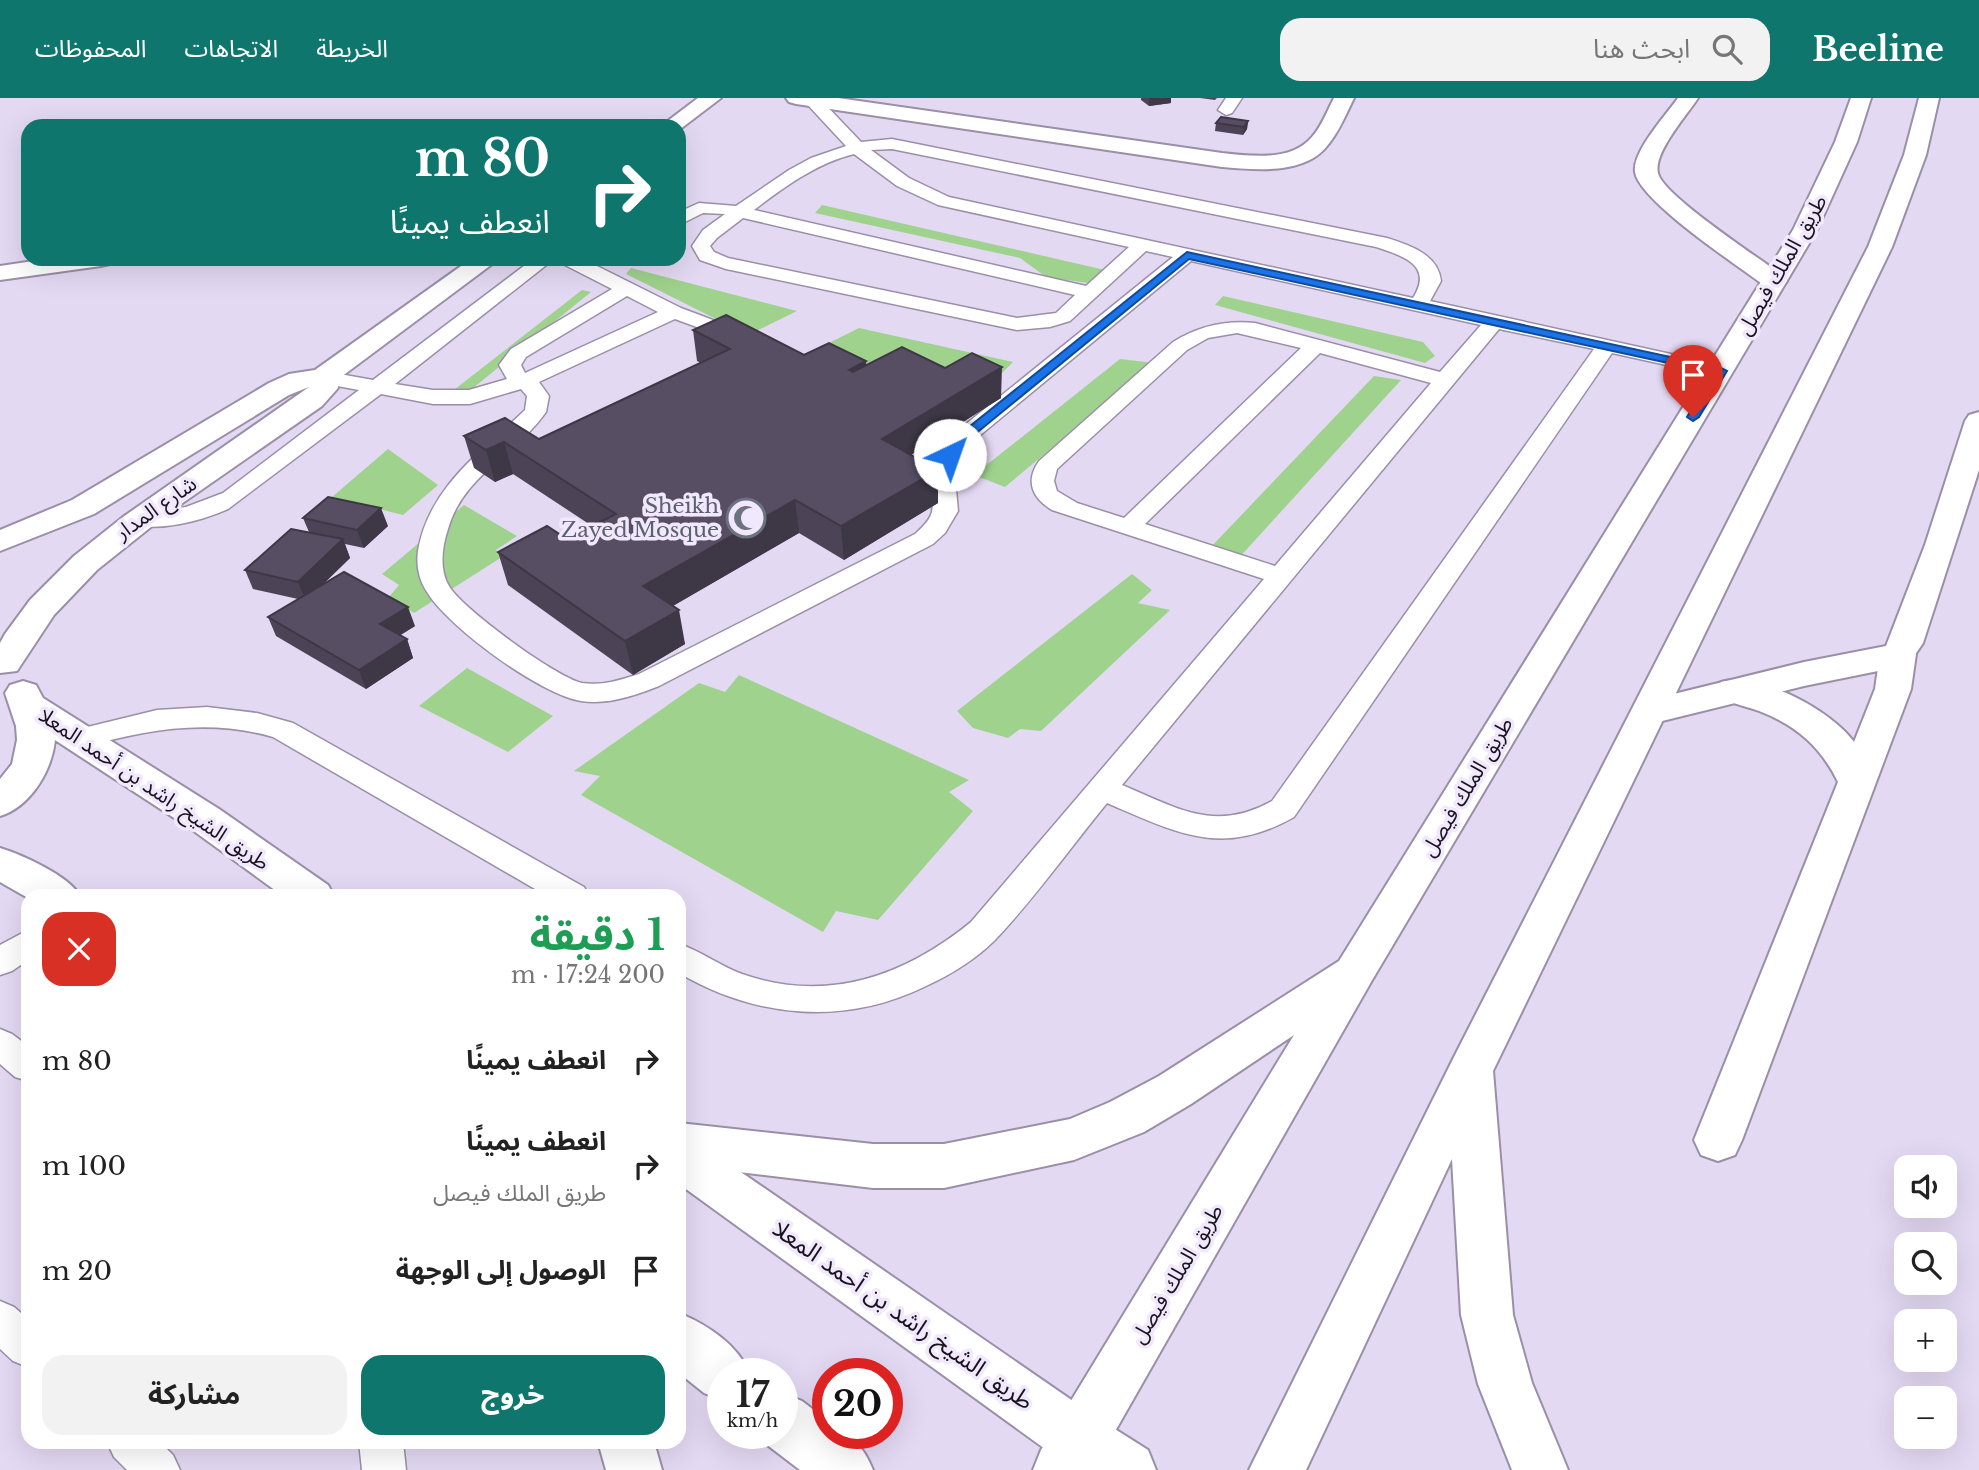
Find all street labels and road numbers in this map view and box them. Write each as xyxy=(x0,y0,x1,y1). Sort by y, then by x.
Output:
street label: طريق الملك فيصل xyxy=(1731,190,1833,340)
street label: شارع المدار xyxy=(109,471,203,548)
street label: طريق الشيخ راشد بن أحمد المعلا xyxy=(33,702,274,878)
street label: طريق الملك فيصل xyxy=(1415,713,1519,861)
street label: طريق الملك فيصل xyxy=(1125,1200,1229,1348)
street label: طريق الشيخ راشد بن أحمد المعلا xyxy=(766,1213,1040,1418)

